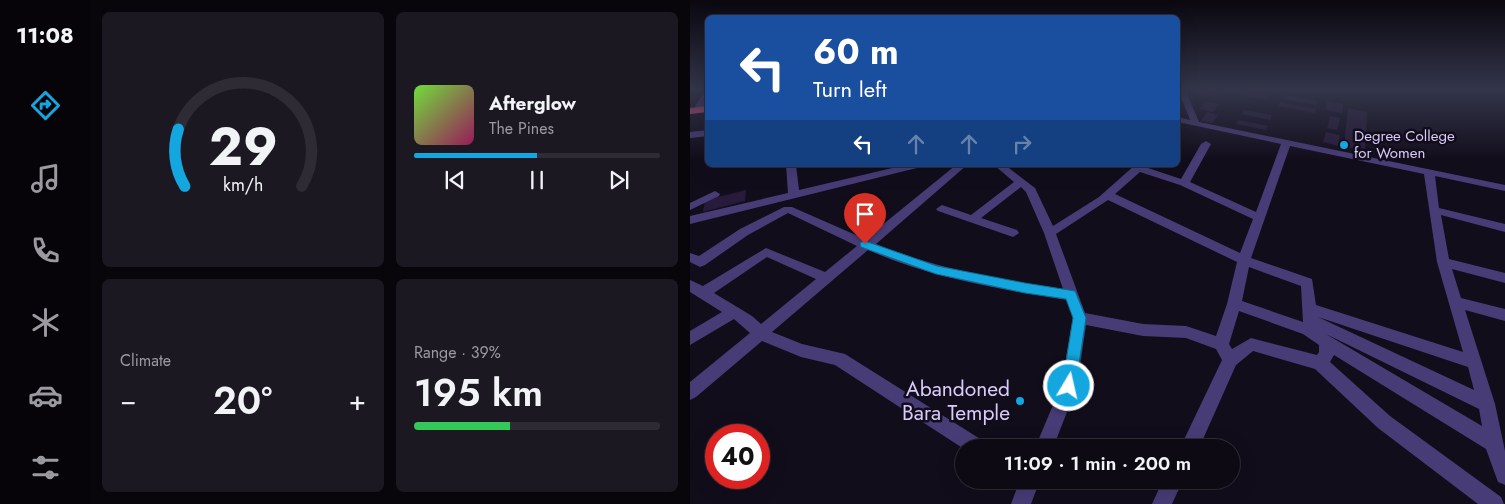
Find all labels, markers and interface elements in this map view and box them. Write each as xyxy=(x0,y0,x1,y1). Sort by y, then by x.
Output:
text: 11:08 xyxy=(16,19,74,51)
text: 60 m xyxy=(813,27,899,77)
icon: left xyxy=(730,35,795,100)
text: Turn left xyxy=(813,73,887,105)
icon: directions xyxy=(28,88,63,123)
text: Afterglow xyxy=(489,90,576,117)
text: 29 xyxy=(209,109,277,185)
text: The Pines xyxy=(489,117,554,140)
place label: Degree College for Women xyxy=(1354,125,1455,164)
icon: left xyxy=(849,130,877,158)
icon: ahead xyxy=(902,130,930,158)
icon: ahead xyxy=(955,130,983,158)
icon: right xyxy=(1008,130,1036,158)
marker: Degree College for Women xyxy=(1338,139,1350,151)
icon: music xyxy=(28,161,63,196)
icon: previous xyxy=(441,166,469,194)
icon: pause xyxy=(523,166,551,194)
icon: next xyxy=(605,166,633,194)
text: km/h xyxy=(223,172,263,198)
pin xyxy=(844,193,886,244)
icon: arrive xyxy=(851,200,879,228)
icon: phone xyxy=(28,233,63,268)
icon: climate xyxy=(28,305,63,340)
text: Range · 39% xyxy=(414,341,501,364)
text: Climate xyxy=(120,349,171,372)
position arrow xyxy=(1042,359,1094,411)
text: 195 km xyxy=(414,365,543,420)
text: 20° xyxy=(213,373,272,428)
place label: Abandoned Bara Temple xyxy=(902,374,1010,428)
icon: car xyxy=(28,378,63,413)
text: − xyxy=(120,380,137,421)
text: + xyxy=(349,380,366,421)
marker: Abandoned Bara Temple xyxy=(1014,395,1026,407)
speed limit sign: 40 xyxy=(705,424,770,489)
icon: filters xyxy=(28,450,63,485)
text: 11:09 · 1 min · 200 m xyxy=(1004,450,1191,477)

